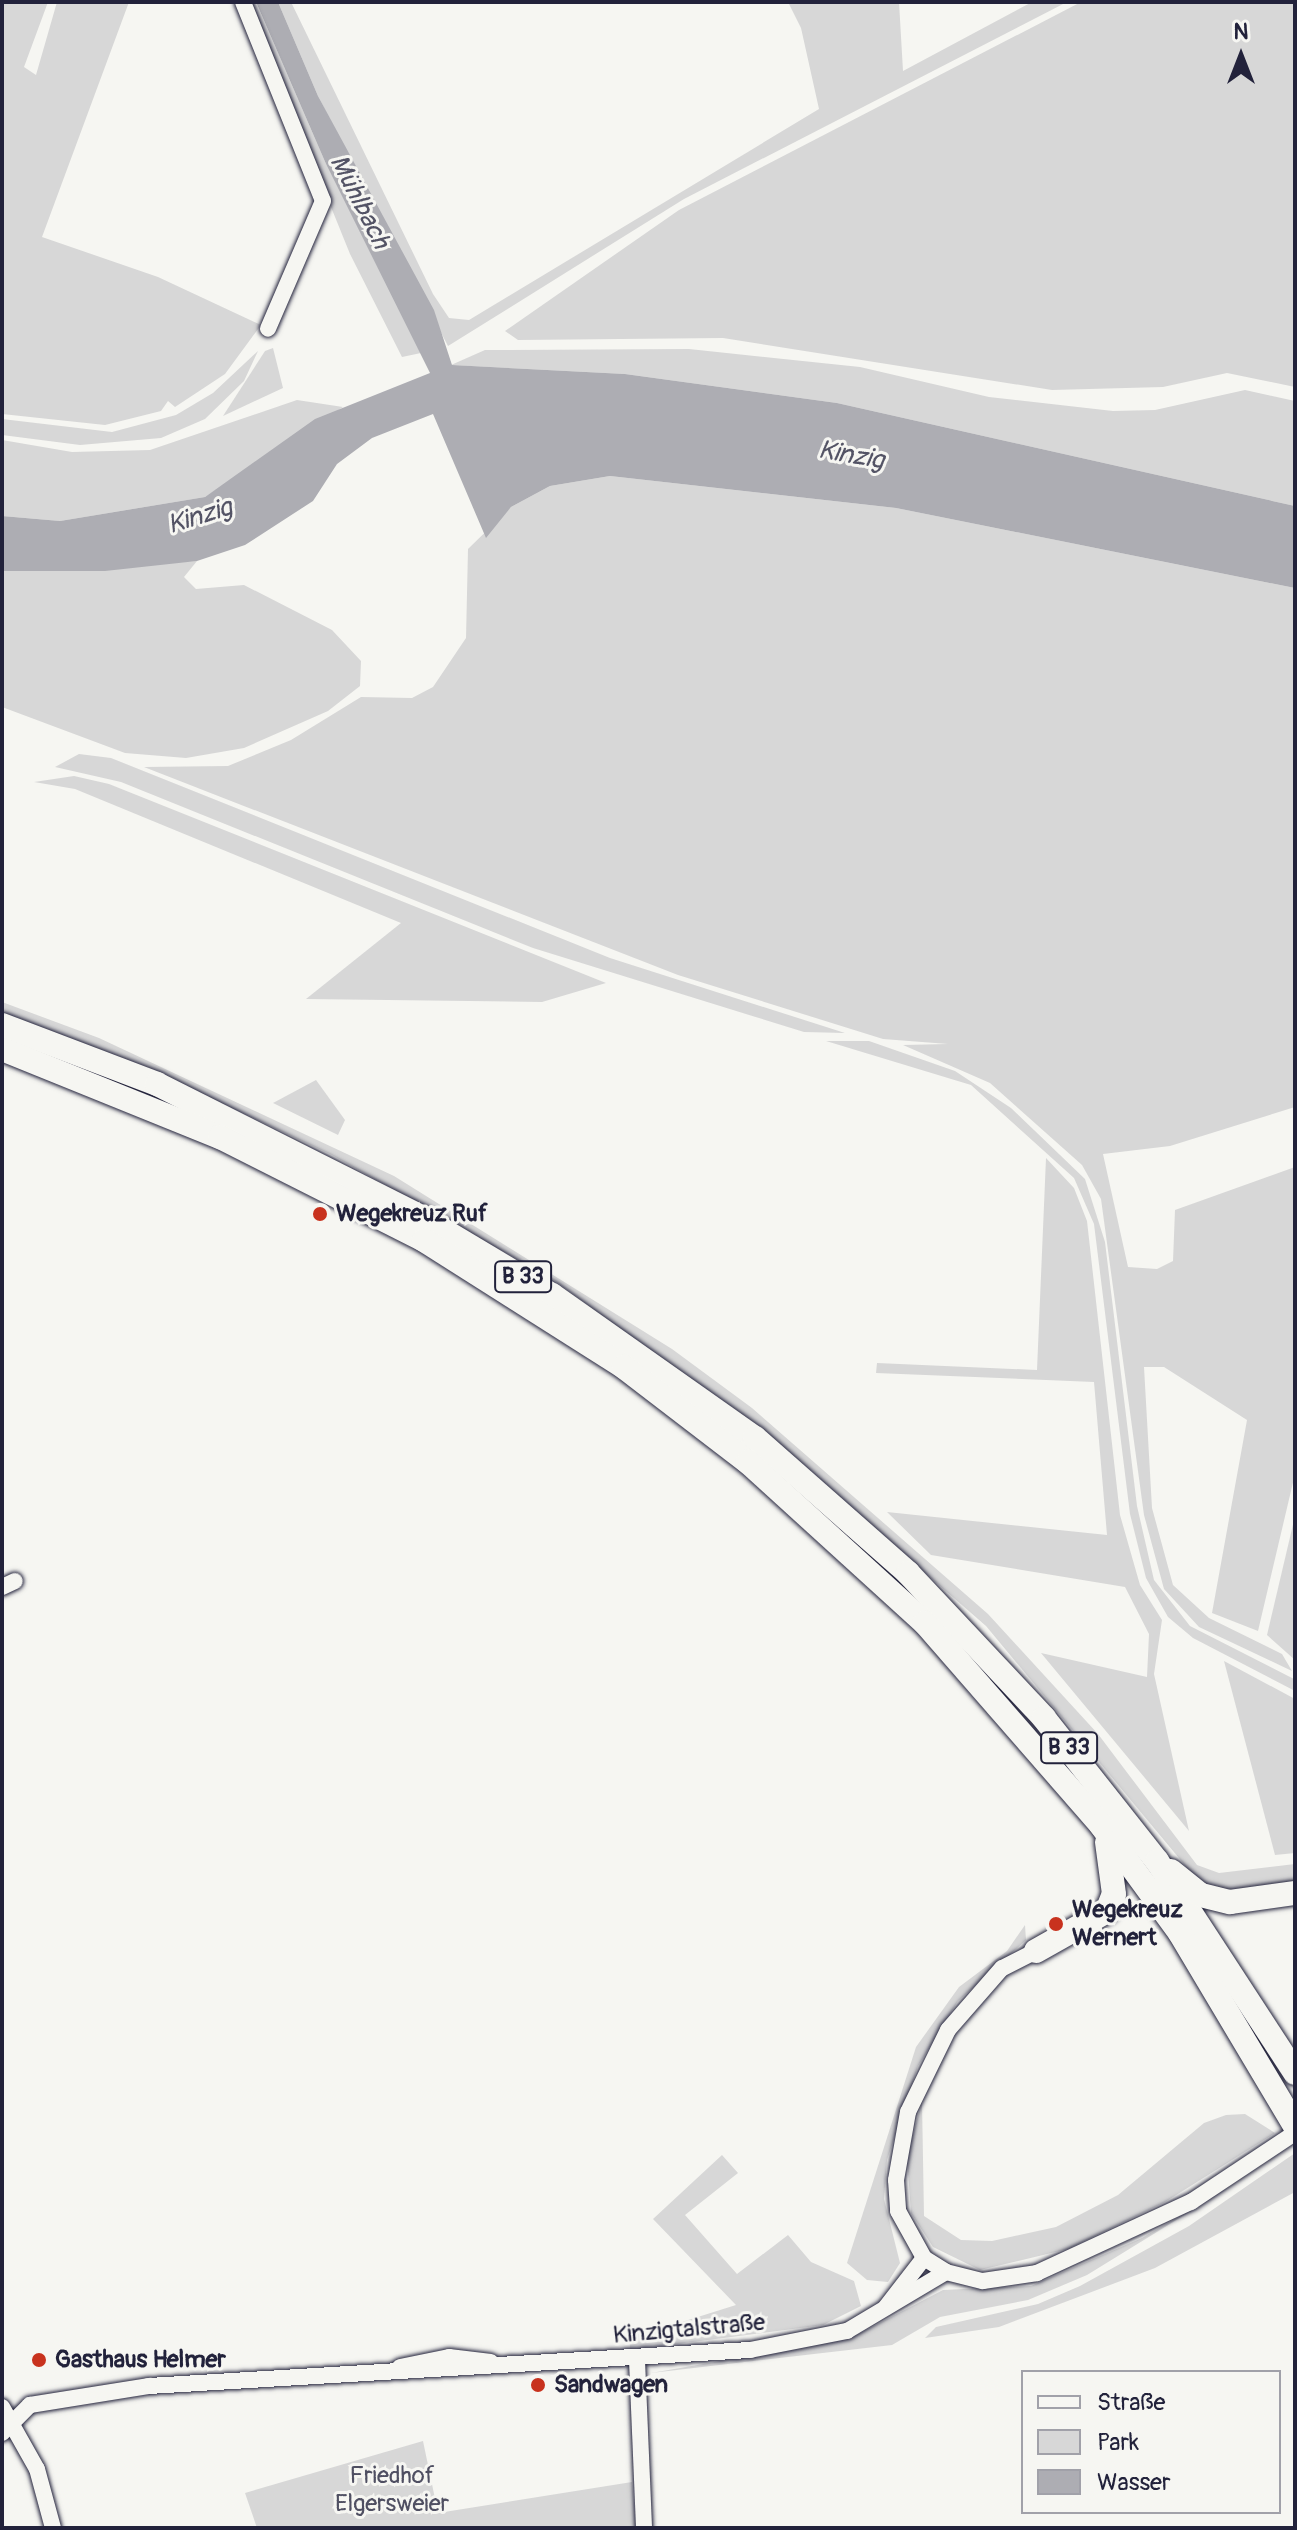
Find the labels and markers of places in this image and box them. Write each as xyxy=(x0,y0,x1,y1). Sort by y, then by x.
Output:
place label: Wegekreuz Ruf xyxy=(336,1200,488,1228)
marker: Wegekreuz Ruf xyxy=(311,1205,329,1223)
place label: Wegekreuz Wernert xyxy=(1072,1896,1183,1952)
marker: Wegekreuz Wernert xyxy=(1047,1915,1065,1933)
place label: Gasthaus Helmer xyxy=(55,2346,226,2374)
marker: Gasthaus Helmer xyxy=(30,2351,48,2369)
place label: Sandwagen xyxy=(554,2371,668,2399)
marker: Sandwagen xyxy=(529,2376,547,2394)

